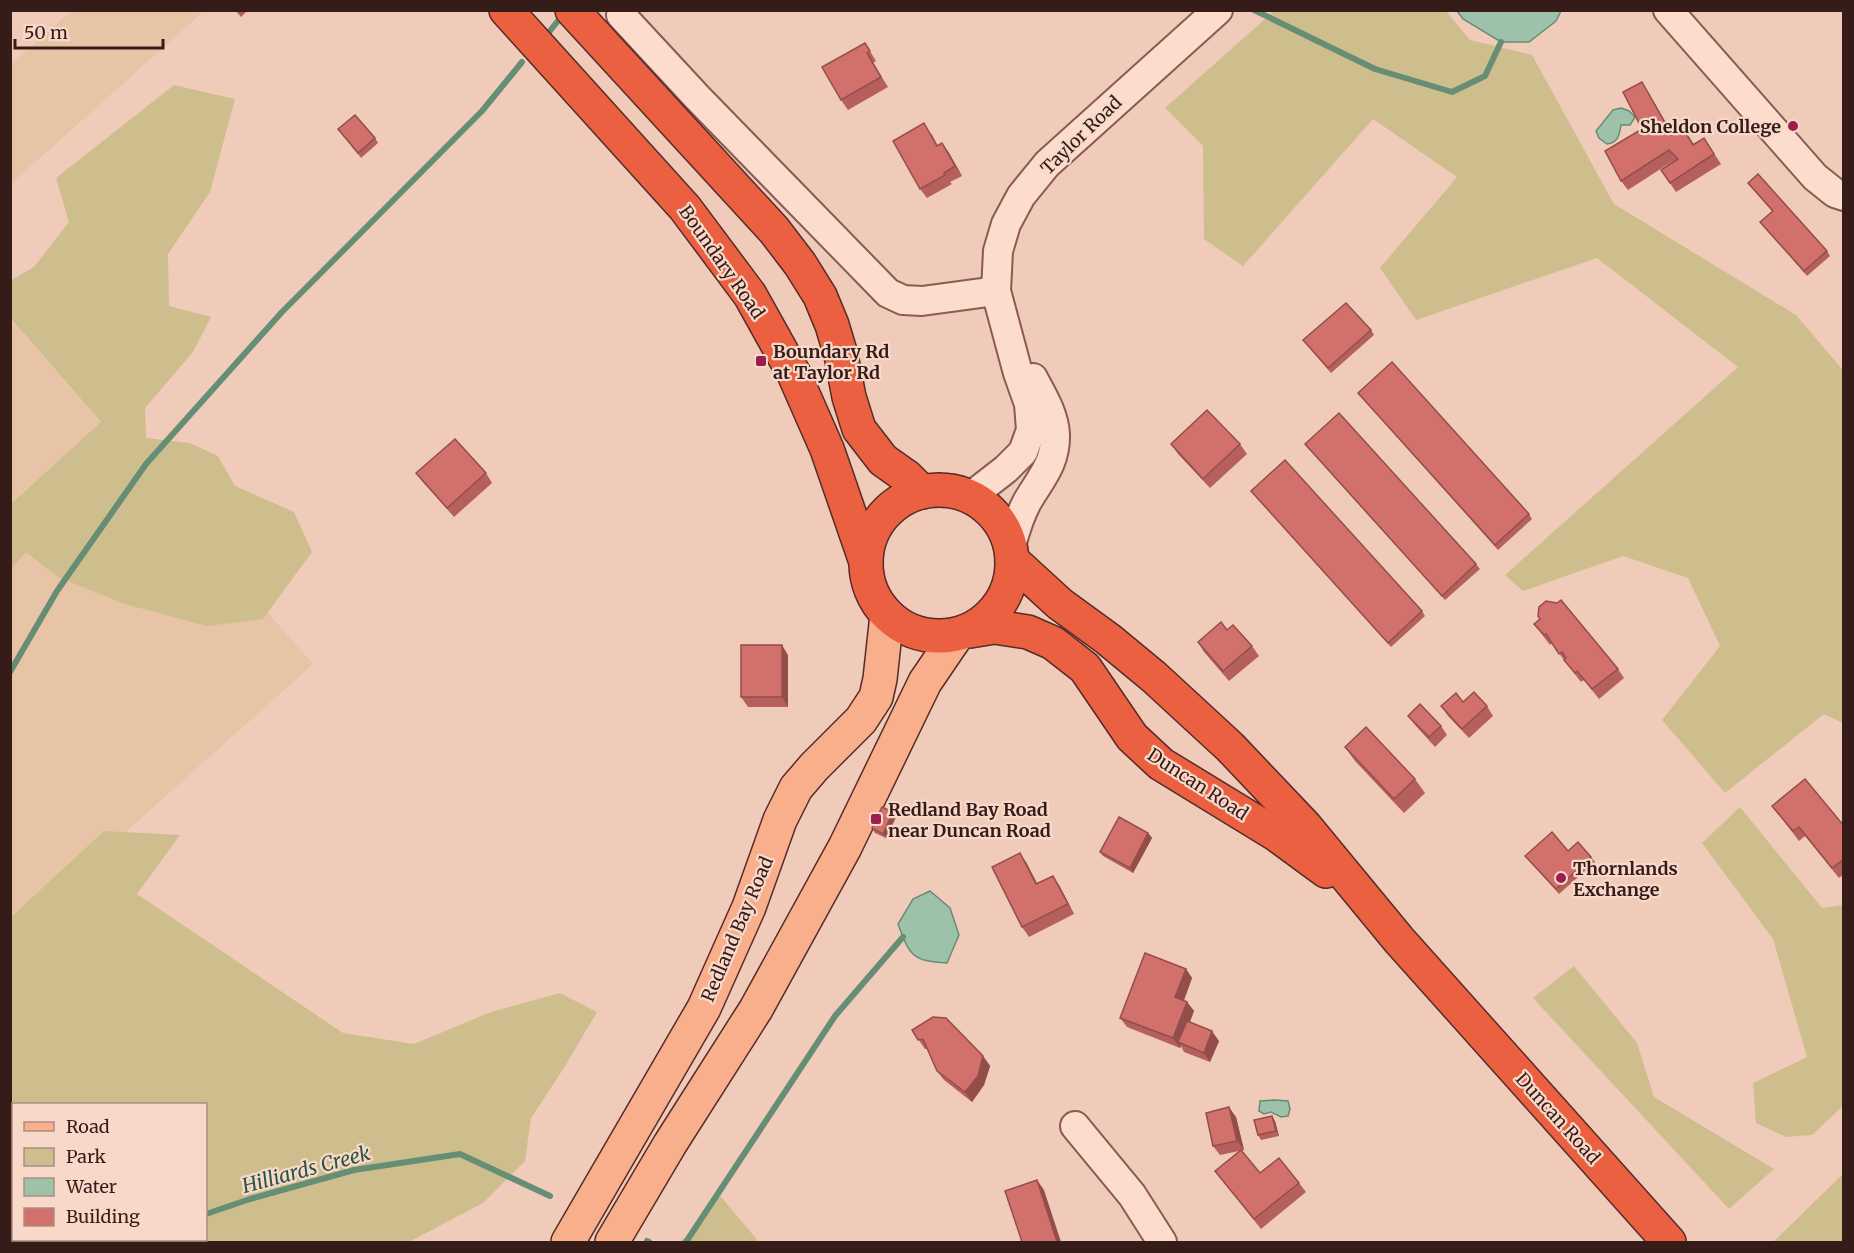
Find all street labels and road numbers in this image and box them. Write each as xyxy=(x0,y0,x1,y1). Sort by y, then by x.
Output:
street label: Taylor Road xyxy=(1036,91,1126,179)
street label: Boundary Road xyxy=(674,201,770,323)
street label: Duncan Road xyxy=(1143,743,1253,825)
street label: Redland Bay Road xyxy=(696,853,778,1005)
street label: Duncan Road xyxy=(1511,1067,1605,1169)

